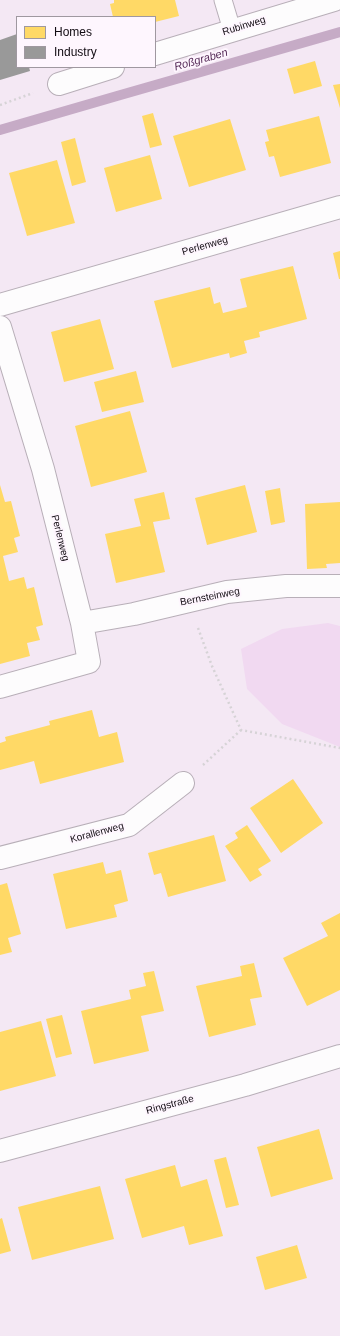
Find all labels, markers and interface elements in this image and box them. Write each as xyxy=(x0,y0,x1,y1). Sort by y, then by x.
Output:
street label: Rubinweg xyxy=(221,14,267,38)
legend xyxy=(16,16,156,68)
text: Homes xyxy=(54,25,92,39)
text: Industry xyxy=(54,45,97,59)
water label: Roßgraben xyxy=(173,46,229,74)
street label: Perlenweg xyxy=(181,234,229,258)
street label: Perlenweg xyxy=(48,514,72,562)
street label: Bernsteinweg xyxy=(179,585,241,609)
street label: Korallenweg xyxy=(69,820,125,846)
street label: Ringstraße xyxy=(145,1093,195,1117)

